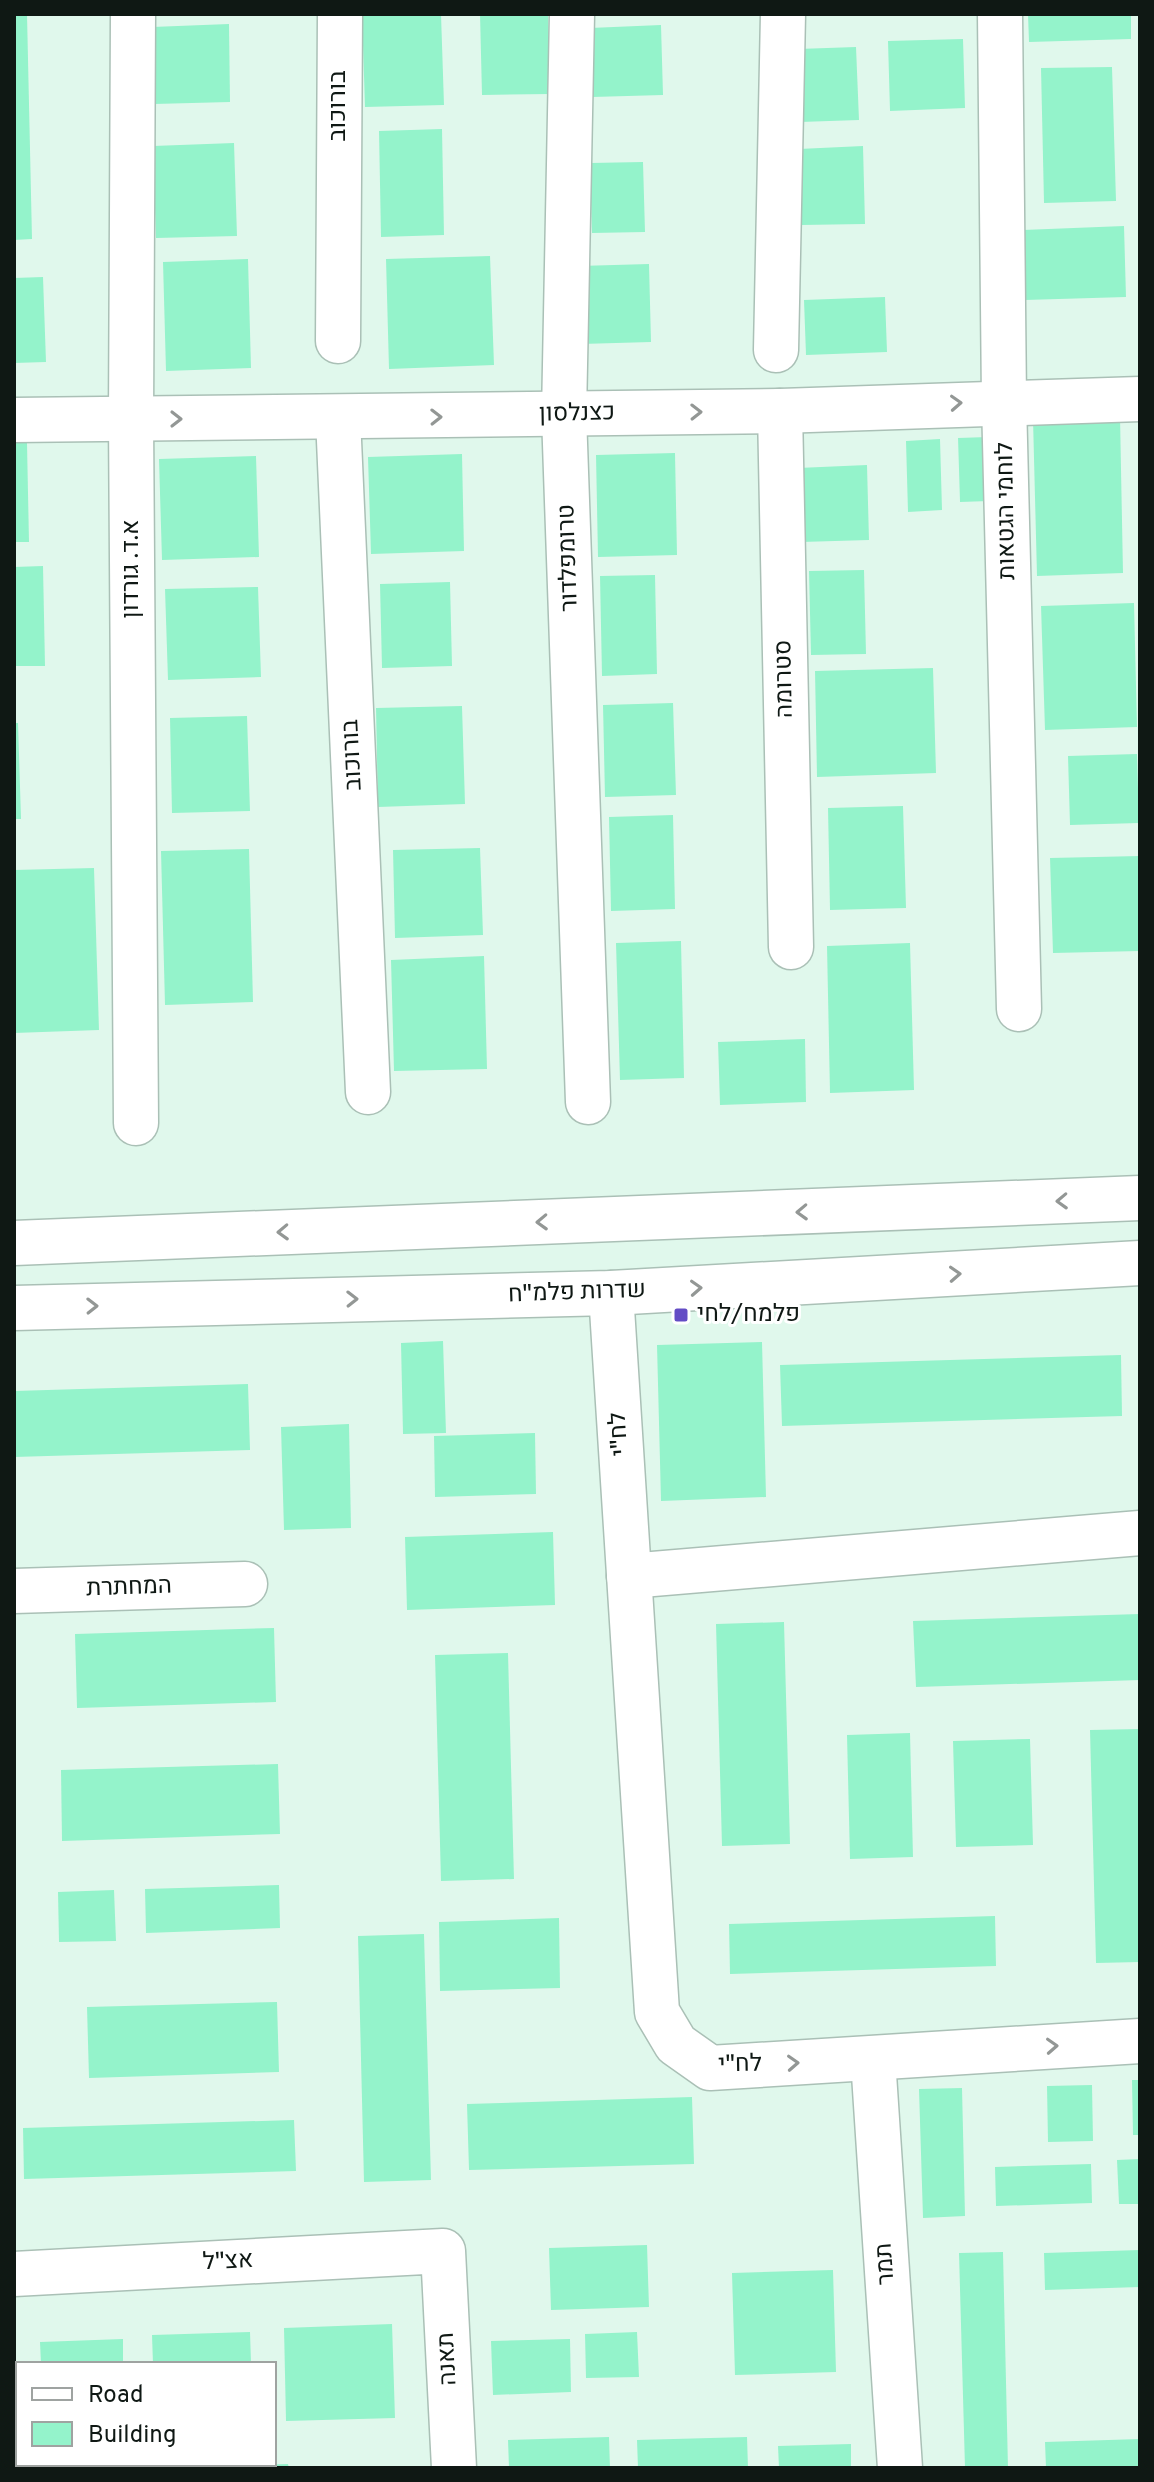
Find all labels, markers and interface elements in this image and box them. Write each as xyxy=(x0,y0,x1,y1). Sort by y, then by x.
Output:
street label: בורוכוב xyxy=(324,70,354,142)
one-way arrow xyxy=(950,395,963,412)
street label: כצנלסון xyxy=(539,398,615,430)
one-way arrow xyxy=(690,403,703,421)
one-way arrow xyxy=(430,408,443,425)
one-way arrow xyxy=(170,410,183,428)
street label: לוחמי הגטאות xyxy=(991,442,1023,580)
street label: טרומפלדור xyxy=(552,504,586,612)
street label: א.ד. גורדון xyxy=(117,520,147,618)
street label: סטרומה xyxy=(769,640,801,718)
street label: בורוכוב xyxy=(336,718,370,791)
one-way arrow xyxy=(1055,1193,1068,1210)
one-way arrow xyxy=(795,1203,808,1220)
one-way arrow xyxy=(535,1214,548,1231)
one-way arrow xyxy=(276,1224,289,1241)
one-way arrow xyxy=(949,1265,962,1282)
street label: שדרות פלמ"ח xyxy=(508,1276,646,1310)
one-way arrow xyxy=(690,1280,703,1297)
one-way arrow xyxy=(346,1291,359,1308)
one-way arrow xyxy=(86,1297,99,1315)
place label: פלמח/לחי xyxy=(697,1300,800,1330)
marker: פלמח/לחי xyxy=(672,1306,690,1324)
street label: לח"י xyxy=(604,1411,636,1457)
street label: המחתרת xyxy=(86,1572,172,1604)
one-way arrow xyxy=(1046,2037,1059,2054)
street label: לח"י xyxy=(718,2050,762,2080)
one-way arrow xyxy=(787,2055,800,2072)
street label: תמר xyxy=(870,2242,902,2286)
street label: אצ"ל xyxy=(202,2246,254,2278)
street label: תאנה xyxy=(432,2332,464,2386)
legend xyxy=(16,2362,276,2466)
text: Road xyxy=(88,2381,144,2411)
text: Building xyxy=(88,2421,177,2451)

